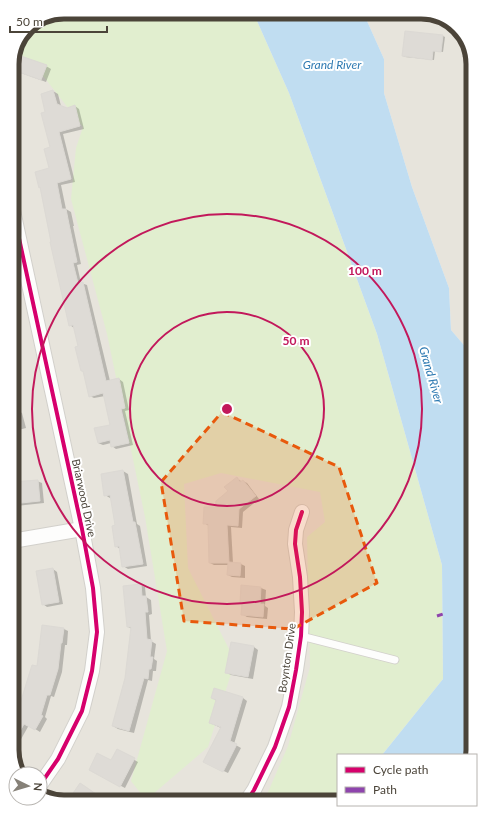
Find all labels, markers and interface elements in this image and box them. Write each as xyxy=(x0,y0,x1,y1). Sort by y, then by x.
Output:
scale bar xyxy=(10,8,107,34)
text: 50 m xyxy=(16,14,43,29)
water label: Grand River xyxy=(303,57,362,72)
text: 100 m xyxy=(348,263,382,278)
text: 50 m xyxy=(283,333,309,348)
water label: Grand River xyxy=(416,345,447,406)
centre of rings xyxy=(220,402,234,416)
street label: Briarwood Drive xyxy=(70,458,99,538)
street label: Boynton Drive xyxy=(275,622,298,694)
legend xyxy=(337,754,477,806)
text: Cycle path xyxy=(373,762,428,777)
north arrow xyxy=(8,766,48,806)
text: N xyxy=(32,782,45,792)
text: Path xyxy=(373,782,397,797)

